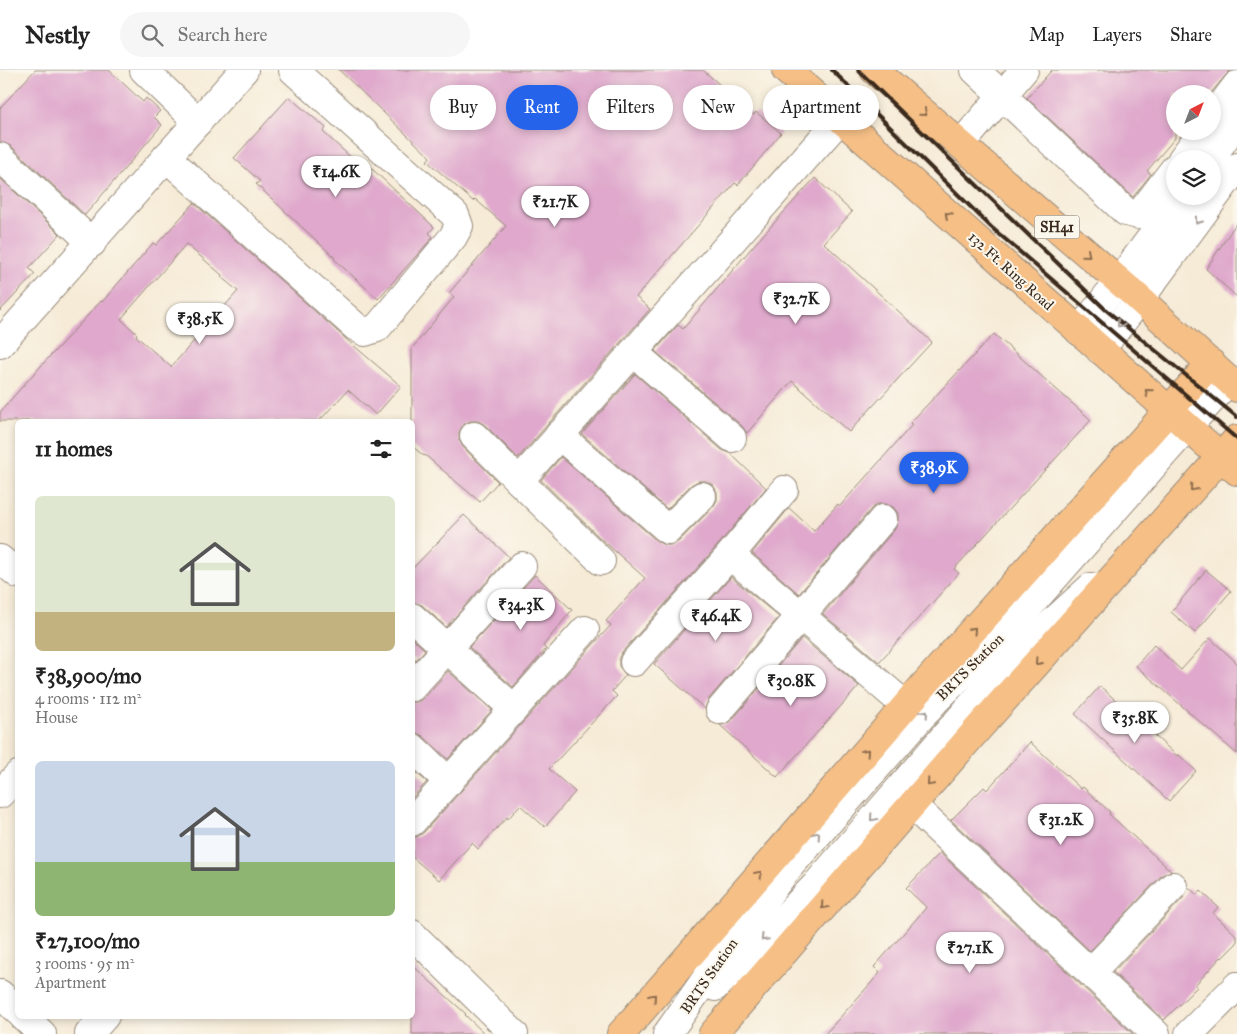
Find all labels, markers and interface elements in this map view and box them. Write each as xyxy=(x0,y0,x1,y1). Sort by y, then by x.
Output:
search box xyxy=(120,12,470,57)
text: Nestly xyxy=(25,20,90,50)
icon: search xyxy=(138,21,166,49)
text: Search here xyxy=(178,23,267,46)
text: Map xyxy=(1029,24,1064,46)
text: Layers xyxy=(1092,24,1142,46)
text: Share xyxy=(1170,24,1212,46)
chip: Buy xyxy=(430,85,496,130)
chip: Rent xyxy=(506,85,578,130)
chip: Filters xyxy=(588,85,673,130)
chip: New xyxy=(683,85,753,130)
chip: Apartment xyxy=(763,85,879,130)
north arrow xyxy=(1166,85,1221,140)
map controls xyxy=(1166,85,1221,205)
one-way arrow xyxy=(919,108,928,117)
button: layers xyxy=(1166,150,1221,205)
pin: ₹14.6K xyxy=(295,156,377,198)
text: ₹14.6K xyxy=(312,162,360,181)
pin: ₹21.7K xyxy=(514,186,596,228)
text: ₹21.7K xyxy=(532,192,578,211)
one-way arrow xyxy=(944,211,953,220)
one-way arrow xyxy=(1195,215,1203,224)
road number: SH41 xyxy=(1034,216,1080,238)
street label: 132 Ft. Ring Road xyxy=(965,228,1058,314)
one-way arrow xyxy=(1082,248,1091,257)
pin: ₹32.7K xyxy=(755,282,837,325)
text: ₹32.7K xyxy=(773,289,819,308)
pin: ₹38.5K xyxy=(159,302,241,345)
text: ₹38.5K xyxy=(177,309,223,328)
one-way arrow xyxy=(1117,318,1126,328)
one-way arrow xyxy=(1145,389,1154,398)
icon: filters xyxy=(367,435,395,463)
text: 11 homes xyxy=(35,436,112,462)
pin: ₹38.9K xyxy=(893,452,975,494)
text: ₹38.9K xyxy=(910,458,958,477)
one-way arrow xyxy=(1190,482,1199,491)
icon: home xyxy=(170,529,260,619)
pin: ₹34.3K xyxy=(480,588,562,631)
text: ₹34.3K xyxy=(498,595,544,614)
pin: ₹46.4K xyxy=(675,600,757,642)
text: ₹46.4K xyxy=(691,606,741,625)
one-way arrow xyxy=(968,626,977,635)
street label: BRTS Station xyxy=(933,630,1007,704)
one-way arrow xyxy=(1035,656,1044,665)
text: ₹38,900/mo xyxy=(35,663,142,689)
pin: ₹30.8K xyxy=(750,664,832,707)
text: ₹30.8K xyxy=(767,671,815,690)
text: 4 rooms · 112 m² xyxy=(35,689,141,708)
pin: ₹35.8K xyxy=(1094,702,1176,744)
text: House xyxy=(35,708,78,727)
text: ₹35.8K xyxy=(1112,708,1158,727)
one-way arrow xyxy=(919,710,927,719)
one-way arrow xyxy=(860,748,869,757)
one-way arrow xyxy=(927,778,936,787)
icon: home xyxy=(170,794,260,884)
pin: ₹31.2K xyxy=(1020,804,1102,846)
text: ₹31.2K xyxy=(1039,810,1083,829)
one-way arrow xyxy=(870,812,879,821)
one-way arrow xyxy=(811,831,820,840)
one-way arrow xyxy=(754,871,763,880)
one-way arrow xyxy=(821,900,830,909)
text: ₹27,100/mo xyxy=(35,928,140,954)
pin: ₹27.1K xyxy=(929,932,1011,974)
one-way arrow xyxy=(761,933,770,942)
street label: BRTS Station xyxy=(676,935,742,1017)
text: ₹27.1K xyxy=(947,938,993,957)
text: 3 rooms · 95 m² xyxy=(35,954,134,973)
text: Apartment xyxy=(35,973,107,992)
one-way arrow xyxy=(647,994,656,1003)

